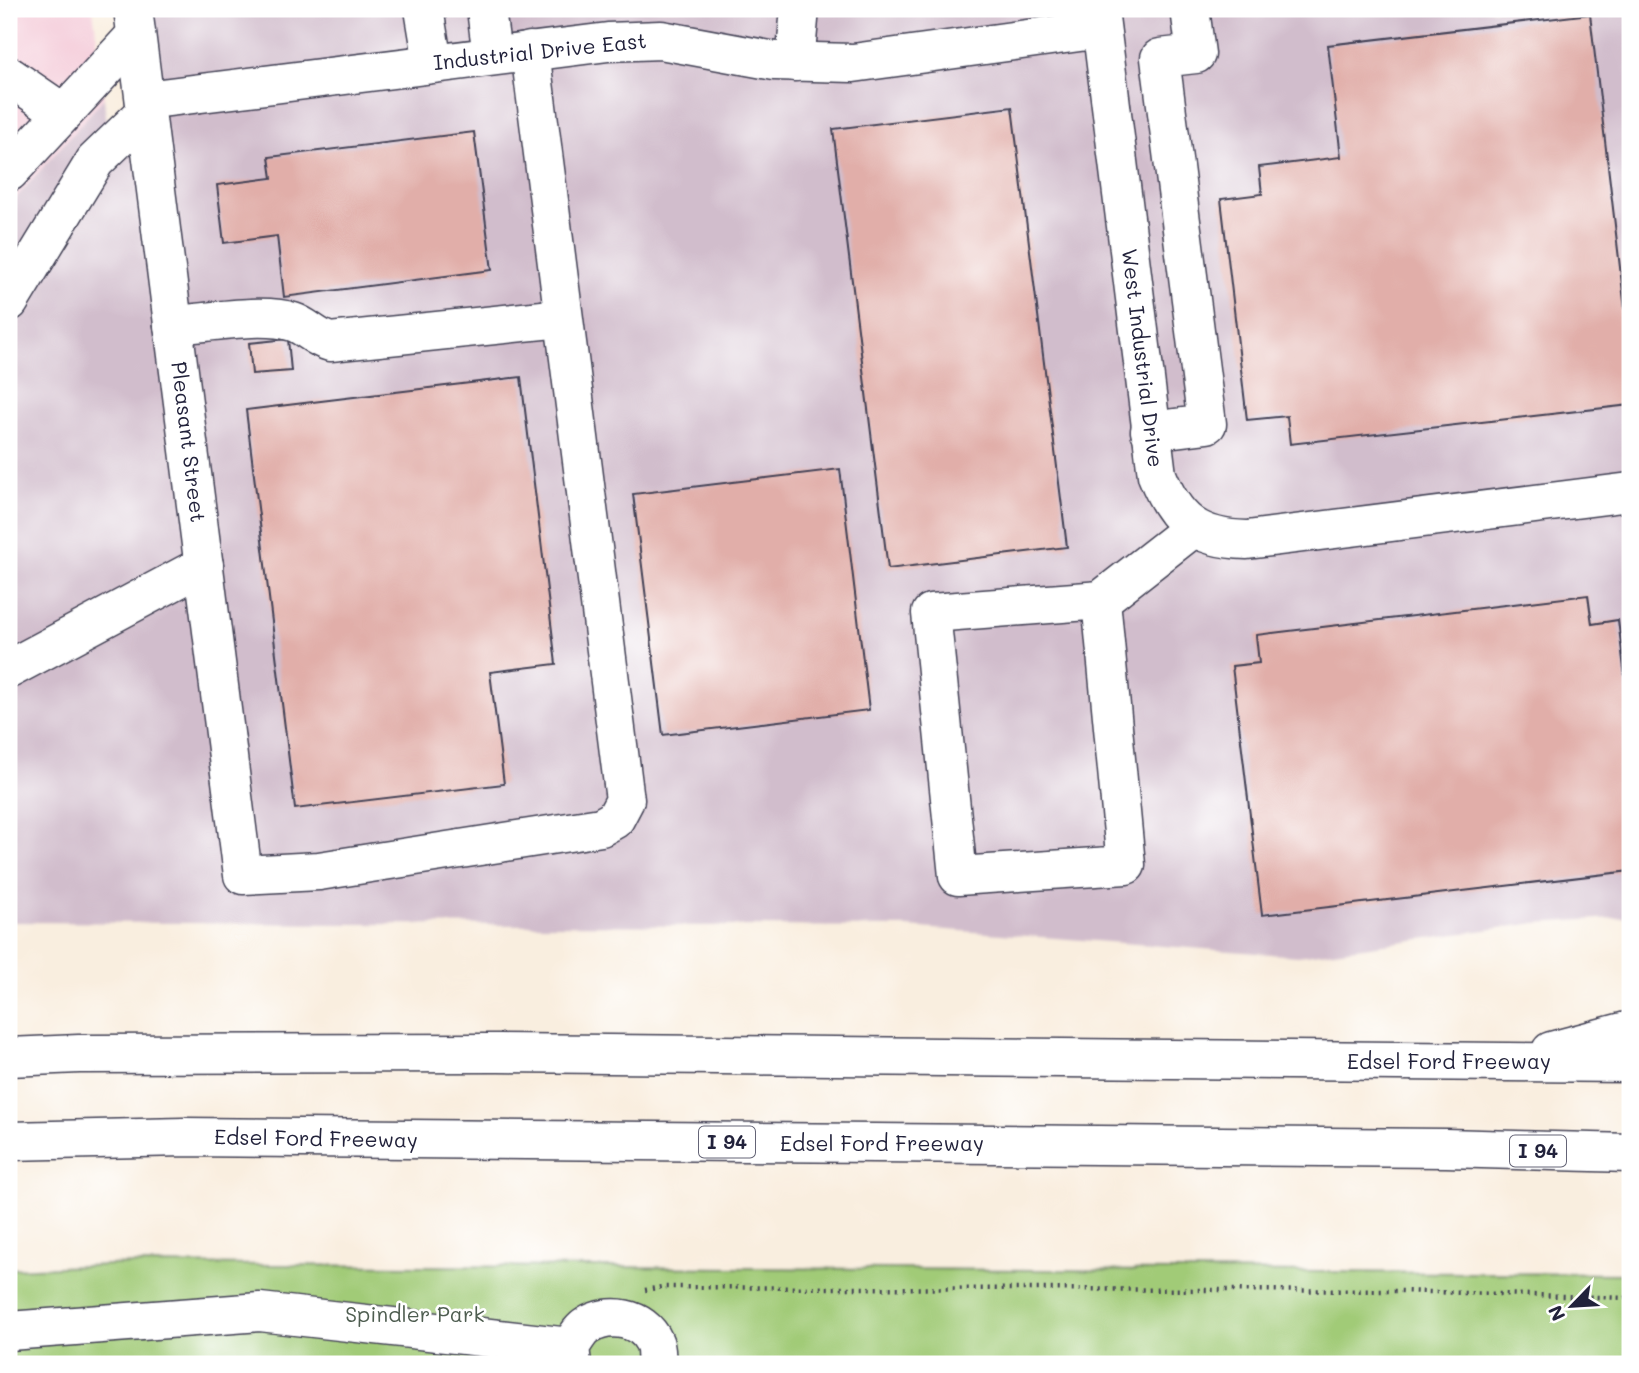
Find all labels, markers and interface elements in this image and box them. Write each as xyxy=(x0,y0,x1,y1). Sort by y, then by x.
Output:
street label: Industrial Drive East xyxy=(432,26,648,75)
street label: West Industrial Drive xyxy=(1117,247,1170,469)
street label: Pleasant Street xyxy=(166,360,213,524)
street label: Edsel Ford Freeway xyxy=(1347,1047,1551,1074)
street label: Edsel Ford Freeway xyxy=(214,1122,418,1153)
road number: I 94 xyxy=(699,1126,755,1158)
street label: Edsel Ford Freeway xyxy=(780,1129,984,1156)
road number: I 94 xyxy=(1510,1135,1566,1166)
north arrow xyxy=(1538,1272,1608,1342)
park label: Spindler Park xyxy=(345,1300,485,1327)
text: N xyxy=(1542,1302,1571,1325)

